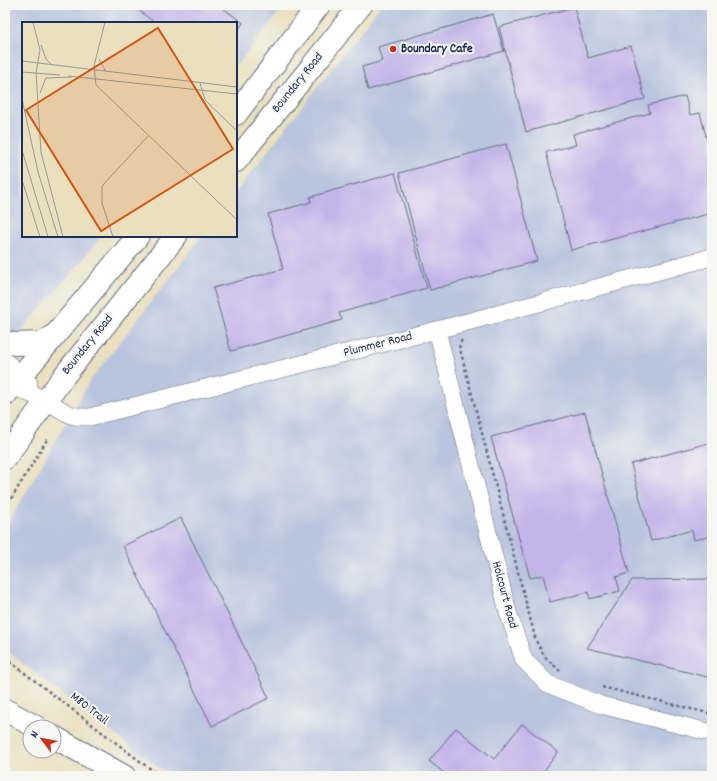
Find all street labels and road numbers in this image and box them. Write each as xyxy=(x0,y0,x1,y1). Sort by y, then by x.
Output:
street label: Boundary Road xyxy=(268,49,328,117)
street label: Boundary Road xyxy=(58,311,118,379)
street label: Plummer Road xyxy=(342,327,414,363)
street label: Holcourt Road xyxy=(486,559,522,631)
street label: M80 Trail xyxy=(66,688,112,730)

